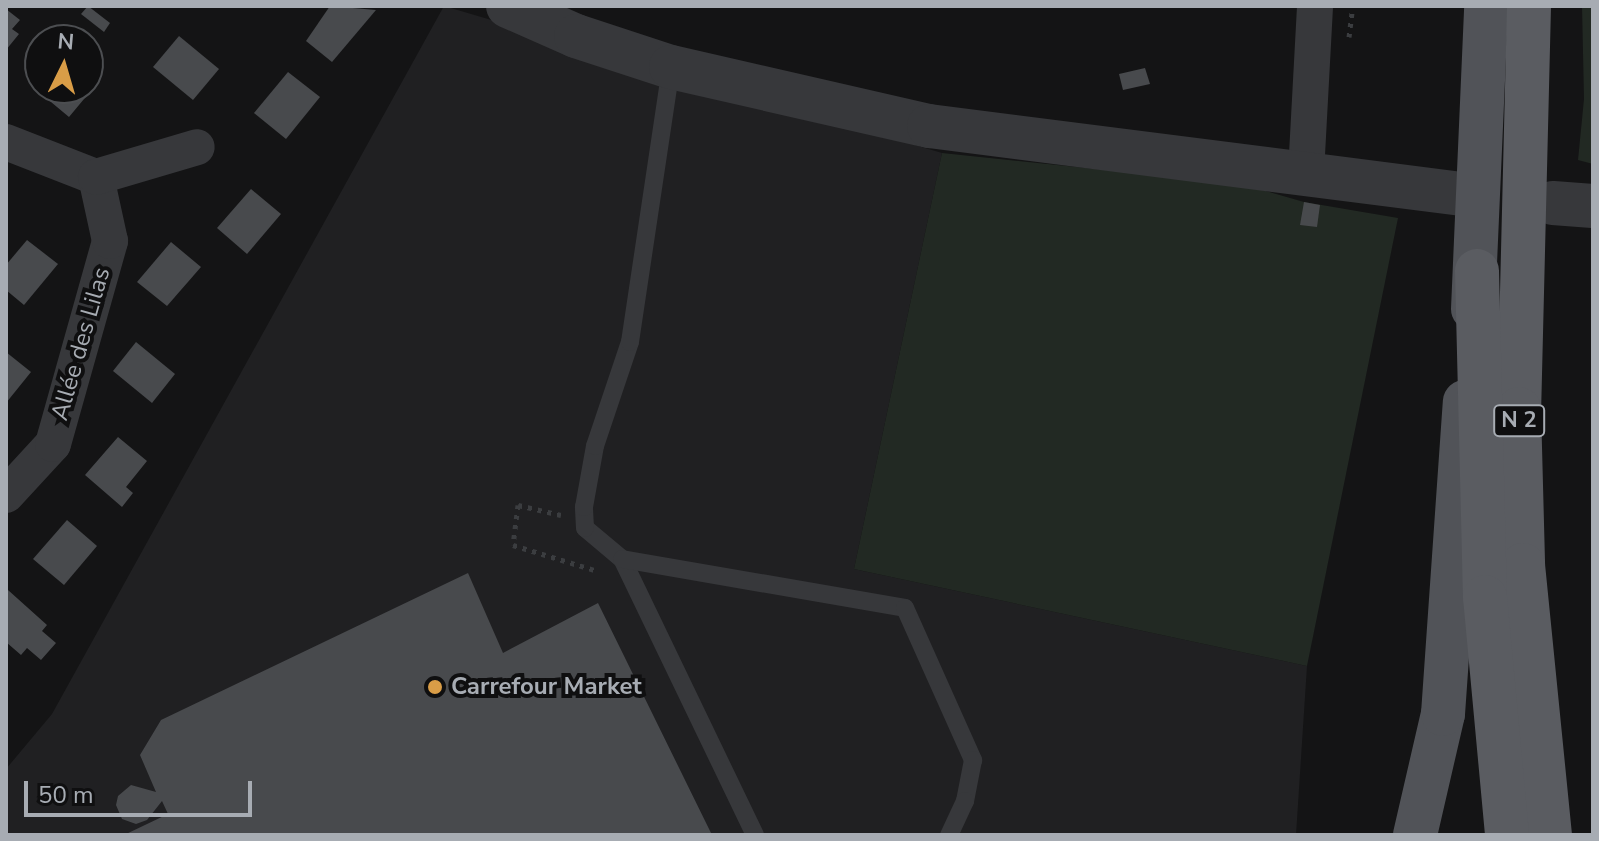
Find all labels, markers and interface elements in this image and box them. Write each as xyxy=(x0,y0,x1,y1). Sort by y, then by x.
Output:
north arrow xyxy=(24,24,104,104)
text: N xyxy=(56,26,75,58)
street label: Allée des Lilas xyxy=(45,264,117,424)
road number: N 2 xyxy=(1493,403,1545,439)
place label: Carrefour Market xyxy=(451,673,642,701)
marker: Carrefour Market xyxy=(426,678,444,696)
scale bar xyxy=(28,765,256,815)
text: 50 m xyxy=(38,779,94,811)

